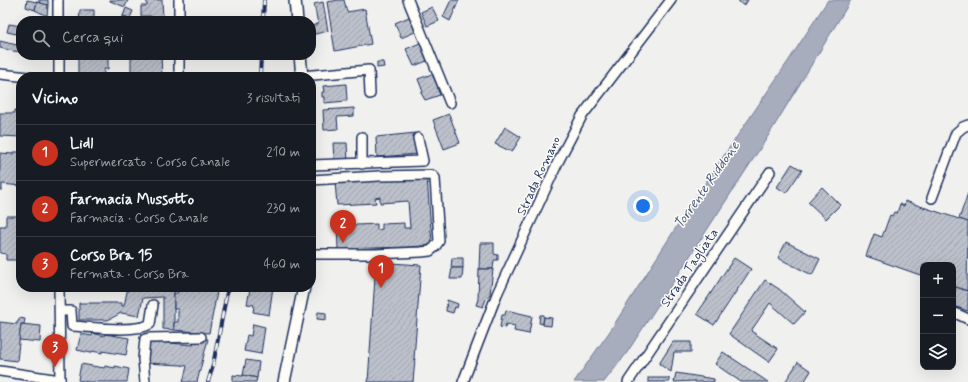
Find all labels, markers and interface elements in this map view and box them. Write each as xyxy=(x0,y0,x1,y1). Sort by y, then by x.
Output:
search box xyxy=(16,16,316,60)
icon: search xyxy=(30,27,52,49)
text: Cerca qui xyxy=(62,28,123,48)
text: Vicino xyxy=(32,87,78,109)
text: 3 risultati xyxy=(247,90,300,107)
text: Lidl xyxy=(70,134,93,154)
street label: Strada Romano xyxy=(513,134,565,218)
water label: Torrente Riddone xyxy=(670,137,744,232)
text: 1 xyxy=(42,144,48,161)
text: 210 m xyxy=(266,144,300,161)
text: Supermercato · Corso Canale xyxy=(70,154,230,171)
text: Farmacia Mussotto xyxy=(70,190,194,210)
your location xyxy=(633,196,653,216)
text: 2 xyxy=(42,200,48,217)
text: 230 m xyxy=(266,200,300,217)
text: Farmacia · Corso Canale xyxy=(70,210,208,227)
pin: 2 xyxy=(330,210,356,243)
street label: Strada Tagliata xyxy=(657,225,723,311)
text: Corso Bra 15 xyxy=(70,246,152,266)
pin: 1 xyxy=(368,255,394,288)
text: 3 xyxy=(42,256,48,273)
text: 460 m xyxy=(264,256,300,273)
map controls xyxy=(920,262,956,370)
button: + xyxy=(920,262,956,298)
text: Fermata · Corso Bra xyxy=(70,266,189,283)
button: − xyxy=(920,298,956,334)
pin: 3 xyxy=(42,334,68,367)
button: layers xyxy=(920,334,956,370)

